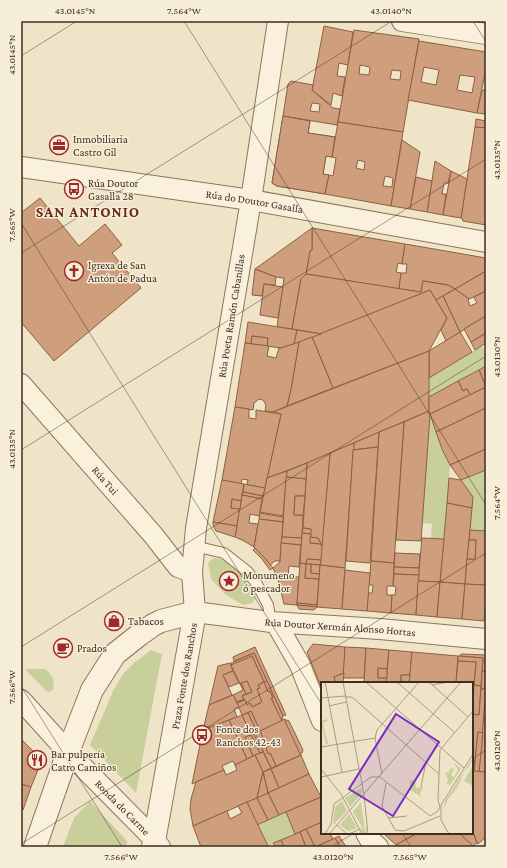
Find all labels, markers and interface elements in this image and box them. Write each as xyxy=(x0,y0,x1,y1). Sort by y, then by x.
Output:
text: 43.0145°N xyxy=(55,5,96,16)
text: 7.564°W xyxy=(167,5,202,16)
text: 43.0140°N xyxy=(370,5,412,16)
text: 43.0145°N xyxy=(6,34,17,75)
place label: Inmobiliaria Castro Gil xyxy=(73,133,128,158)
office icon: Inmobiliaria Castro Gil xyxy=(48,134,70,156)
text: 43.0135°N xyxy=(491,140,502,180)
place label: Rúa Doutor Gasalla 28 xyxy=(88,177,139,202)
bus stop icon: Rúa Doutor Gasalla 28 xyxy=(63,178,85,200)
street label: Rúa do Doutor Gasalla xyxy=(205,188,304,215)
district label: SAN ANTONIO xyxy=(36,204,140,220)
text: 7.565°W xyxy=(6,207,17,242)
street label: Rúa Poeta Ramón Cabanillas xyxy=(215,253,247,379)
place label: Igrexa de San Antón de Padua xyxy=(88,259,157,284)
church icon: Igrexa de San Antón de Padua xyxy=(63,260,85,282)
text: 43.0130°N xyxy=(491,336,502,378)
text: 43.0135°N xyxy=(6,429,17,469)
street label: Rúa Tui xyxy=(90,464,121,497)
text: 7.564°W xyxy=(491,485,502,520)
place label: Monumeno ó pescador xyxy=(243,569,295,595)
place icon: Monumeno ó pescador xyxy=(218,570,240,592)
shop icon: Tabacos xyxy=(103,610,125,632)
place label: Tabacos xyxy=(128,615,164,627)
street label: Rúa Doutor Xermán Alonso Hortas xyxy=(264,615,416,638)
street label: Praza Fonte dos Ranchos xyxy=(169,622,199,730)
cafe icon: Prados xyxy=(52,637,74,659)
place label: Prados xyxy=(77,642,107,654)
text: 7.566°W xyxy=(6,669,17,704)
inset map xyxy=(321,682,473,834)
place label: Fonte dos Ranchos 42-43 xyxy=(216,723,281,748)
bus stop icon: Fonte dos Ranchos 42-43 xyxy=(191,724,213,746)
text: 43.0120°N xyxy=(491,730,502,772)
place label: Bar pulpería Catro Camiños xyxy=(51,748,116,773)
restaurant icon: Bar pulpería Catro Camiños xyxy=(26,749,48,771)
street label: Ronda do Carme xyxy=(93,777,153,838)
text: 7.566°W xyxy=(104,851,139,862)
text: 43.0120°N xyxy=(312,851,354,862)
text: 7.565°W xyxy=(393,851,428,862)

